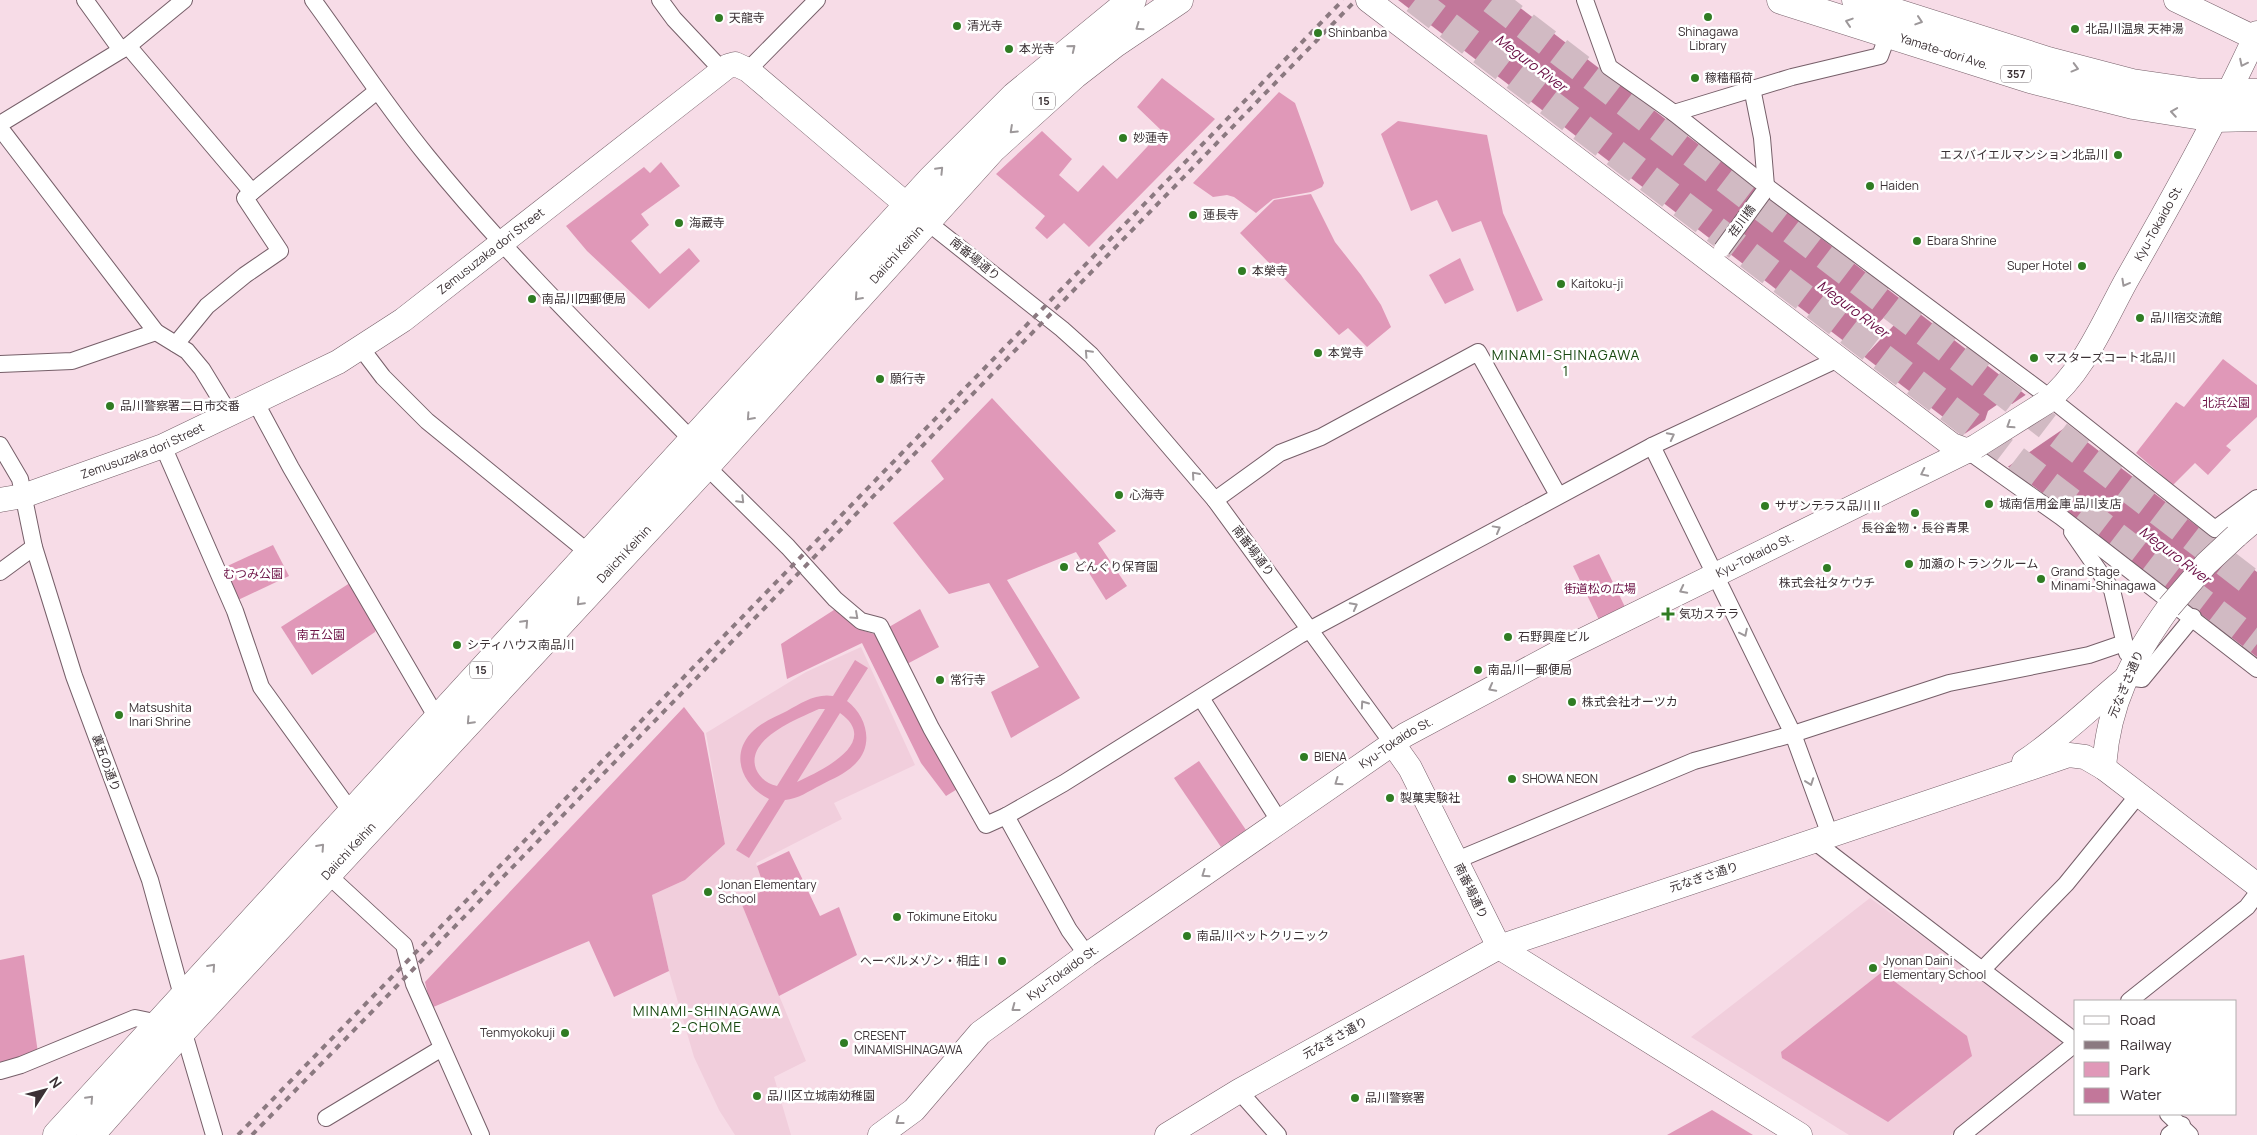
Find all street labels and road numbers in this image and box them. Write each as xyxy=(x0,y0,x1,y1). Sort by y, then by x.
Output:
street label: Yamate-dori Ave. xyxy=(1897,29,1991,73)
road number: 357 xyxy=(2001,66,2031,82)
road number: 15 xyxy=(1033,92,1055,110)
street label: Kyu-Tokaido St. xyxy=(2130,182,2186,264)
street label: 荏川橋 xyxy=(1724,201,1759,240)
street label: Zemusuzaka dori Street xyxy=(433,204,548,298)
street label: Daiichi Keihin xyxy=(866,222,927,287)
street label: 南番場通り xyxy=(947,233,1004,284)
street label: Zemusuzaka dori Street xyxy=(78,418,207,483)
street label: Daiichi Keihin xyxy=(593,521,655,586)
street label: 南番場通り xyxy=(1229,522,1278,580)
street label: Kyu-Tokaido St. xyxy=(1713,529,1796,581)
street label: 元なぎさ通り xyxy=(2104,647,2147,720)
road number: 15 xyxy=(470,662,492,678)
street label: Kyu-Tokaido St. xyxy=(1355,713,1436,772)
street label: 裏五の通り xyxy=(88,732,125,794)
street label: Daiichi Keihin xyxy=(317,818,379,883)
street label: 元なぎさ通り xyxy=(1667,857,1741,896)
street label: 南番場通り xyxy=(1451,860,1492,921)
street label: Kyu-Tokaido St. xyxy=(1023,941,1102,1004)
street label: 元なぎさ通り xyxy=(1299,1013,1370,1062)

